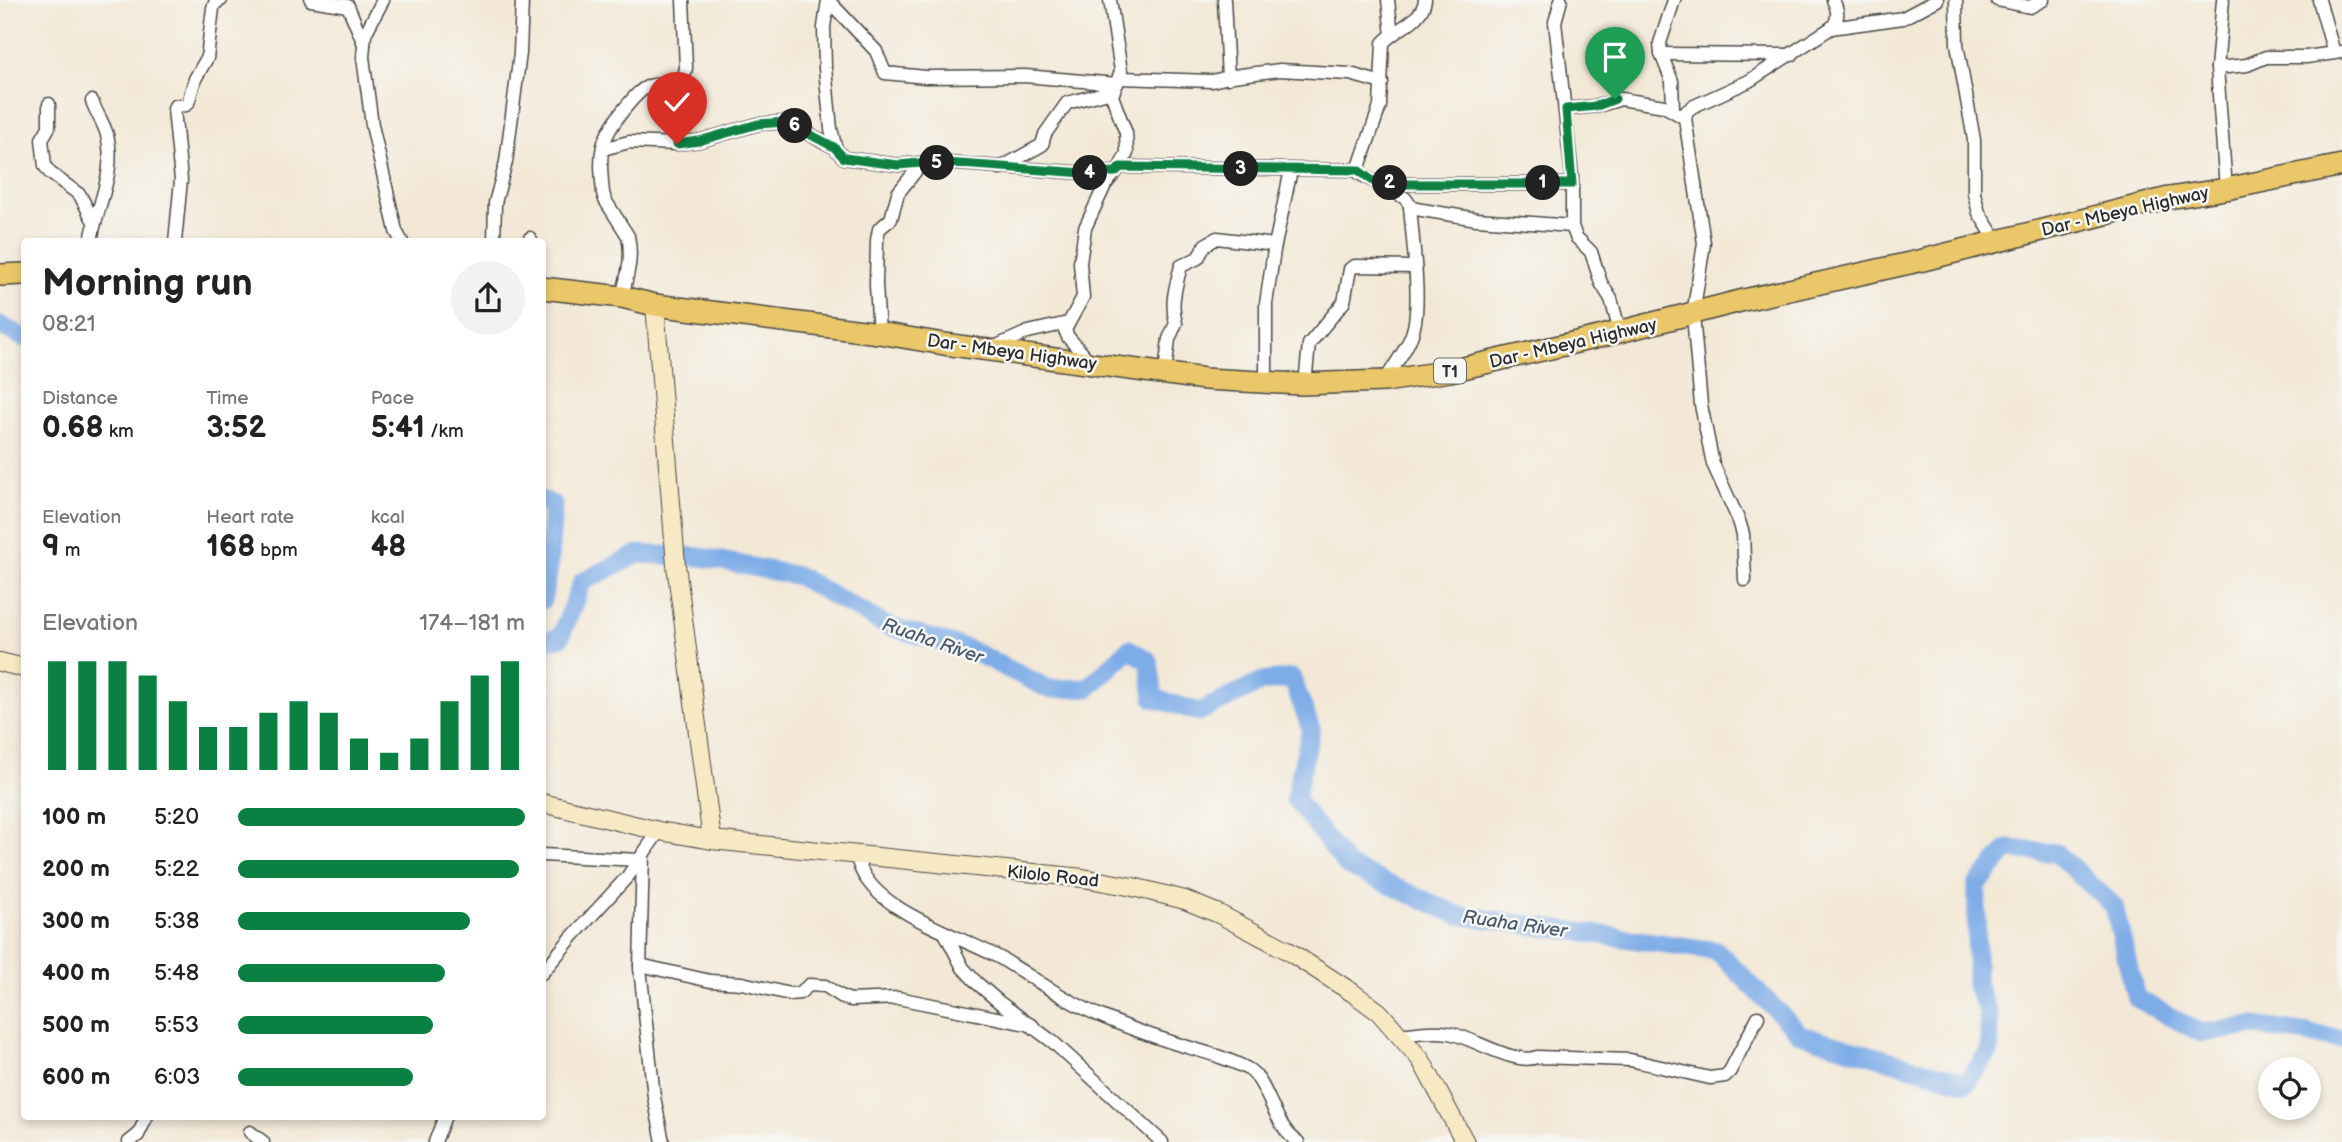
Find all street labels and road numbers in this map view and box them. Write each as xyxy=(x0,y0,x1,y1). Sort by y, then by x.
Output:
street label: Dar - Mbeya Highway xyxy=(2039,182,2212,241)
street label: Dar - Mbeya Highway xyxy=(1487,314,1660,373)
street label: Dar - Mbeya Highway xyxy=(926,330,1099,375)
road number: T1 xyxy=(1434,358,1466,384)
street label: Kilolo Road xyxy=(1006,861,1100,892)

